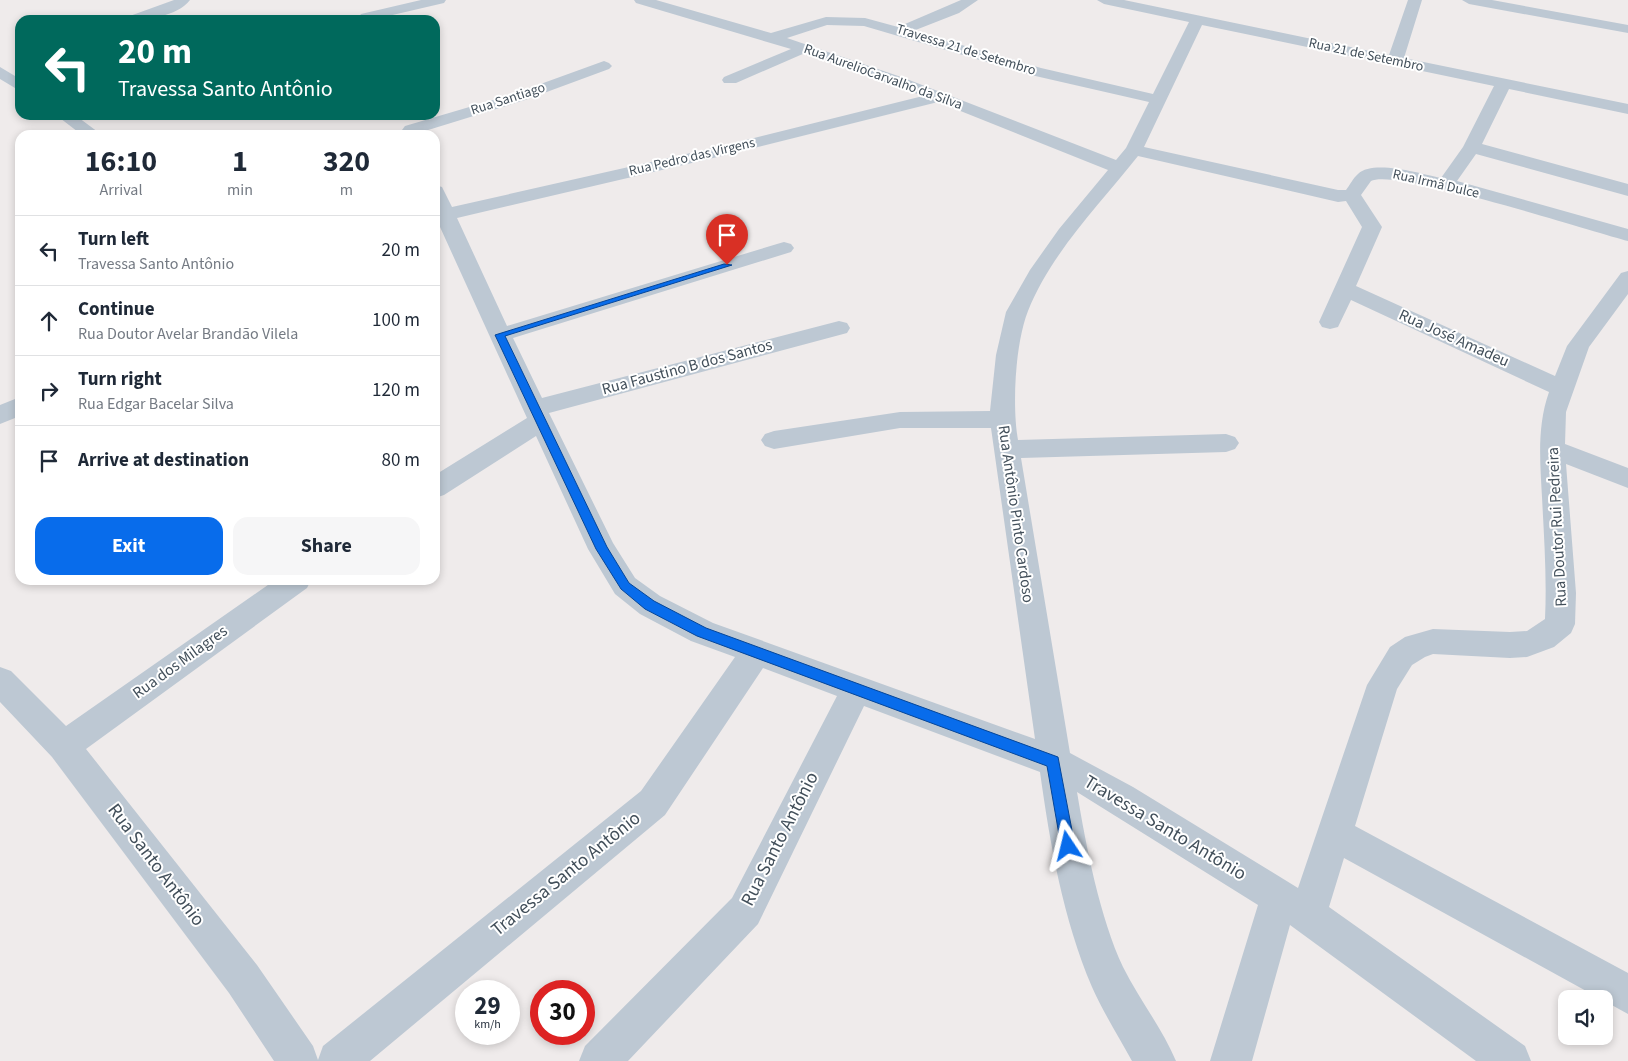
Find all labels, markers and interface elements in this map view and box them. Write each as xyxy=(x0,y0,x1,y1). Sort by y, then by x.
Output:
street label: Travessa 21 de Setembro xyxy=(894,19,1038,81)
text: 20 m xyxy=(118,27,192,77)
street label: Rua 21 de Setembro xyxy=(1307,33,1425,77)
icon: left xyxy=(35,35,100,100)
street label: Rua AurelioCarvalho da Silva xyxy=(801,39,965,115)
text: Travessa Santo Antônio xyxy=(118,73,333,105)
street label: Rua Santiago xyxy=(468,78,548,120)
street label: Rua Pedro das Virgens xyxy=(627,133,757,181)
text: 16:10 xyxy=(85,140,157,183)
text: 1 xyxy=(232,140,248,183)
text: 320 xyxy=(323,140,370,183)
street label: Rua Irmã Dulce xyxy=(1391,164,1481,204)
text: Arrival xyxy=(99,179,142,201)
text: min xyxy=(227,179,253,201)
text: m xyxy=(340,179,353,201)
pin xyxy=(706,214,748,265)
icon: arrive xyxy=(713,221,741,249)
text: Turn left xyxy=(78,226,149,253)
icon: left xyxy=(35,237,63,265)
text: 20 m xyxy=(382,237,420,264)
text: Travessa Santo Antônio xyxy=(78,253,234,275)
text: Continue xyxy=(78,296,155,323)
street label: Rua José Amadeu xyxy=(1395,304,1513,372)
icon: ahead xyxy=(35,307,63,335)
text: 100 m xyxy=(372,307,420,334)
text: Rua Doutor Avelar Brandão Vilela xyxy=(78,323,298,345)
street label: Rua Faustino B dos Santos xyxy=(599,334,775,400)
text: Turn right xyxy=(78,366,162,393)
icon: right xyxy=(35,377,63,405)
text: 120 m xyxy=(372,377,420,404)
text: Rua Edgar Bacelar Silva xyxy=(78,393,234,415)
street label: Rua Antônio Pinto Cardoso xyxy=(993,424,1039,604)
icon: arrive xyxy=(35,447,63,475)
text: Arrive at destination xyxy=(78,447,249,474)
text: 80 m xyxy=(382,447,420,474)
street label: Rua Doutor Rui Pedreira xyxy=(1542,447,1572,607)
button: Exit xyxy=(35,517,223,575)
button: Share xyxy=(233,517,420,575)
street label: Rua dos Milagres xyxy=(128,620,232,704)
street label: Rua Santo Antônio xyxy=(735,767,825,911)
street label: Travessa Santo Antônio xyxy=(1079,769,1251,887)
street label: Rua Santo Antônio xyxy=(101,798,211,932)
street label: Travessa Santo Antônio xyxy=(485,805,647,943)
position arrow xyxy=(1041,819,1093,871)
speed limit sign: 30 xyxy=(530,980,595,1045)
text: 29 xyxy=(474,988,501,1024)
map controls xyxy=(1558,990,1613,1045)
button: sound xyxy=(1558,990,1613,1045)
text: km/h xyxy=(474,1016,501,1033)

